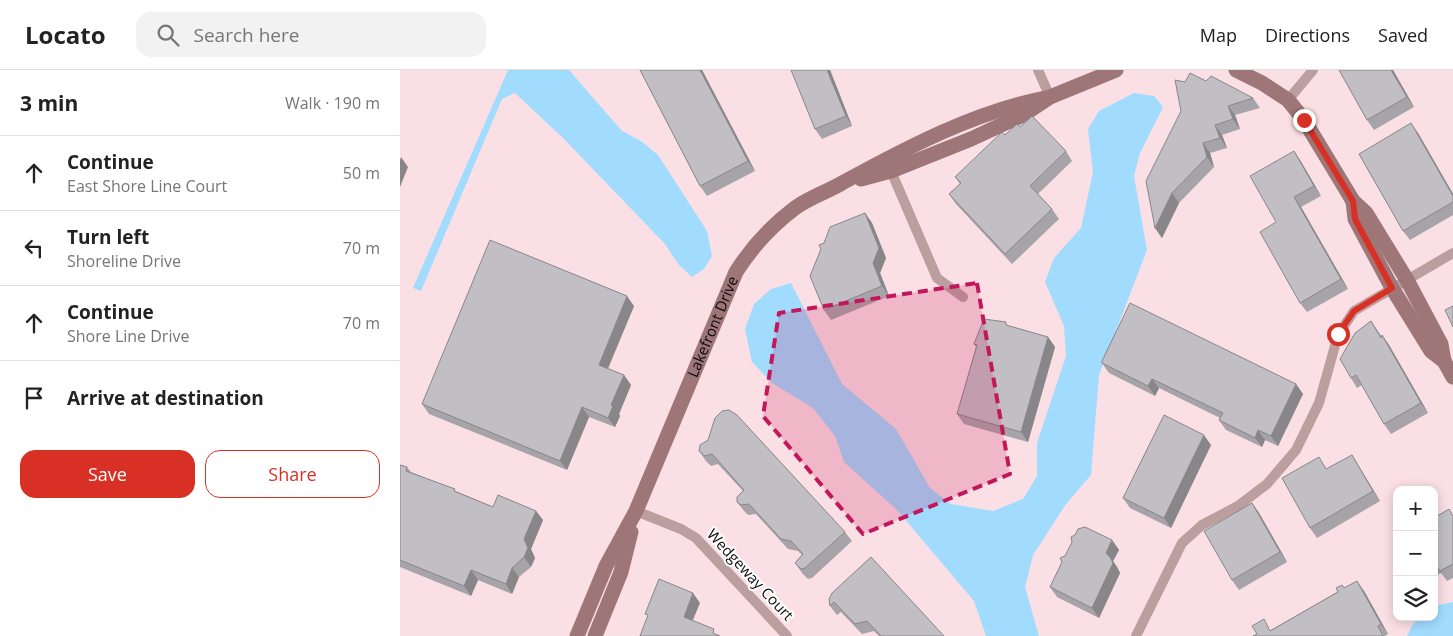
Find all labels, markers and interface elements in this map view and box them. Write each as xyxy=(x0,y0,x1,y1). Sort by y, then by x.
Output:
search box xyxy=(136,12,486,57)
text: Locato xyxy=(25,18,106,51)
icon: search xyxy=(154,21,182,49)
text: Search here xyxy=(194,22,299,48)
text: Map xyxy=(1200,23,1237,47)
text: Directions xyxy=(1265,23,1350,47)
text: Saved xyxy=(1378,23,1428,47)
text: 3 min xyxy=(20,89,78,117)
text: Walk · 190 m xyxy=(285,92,380,114)
route end xyxy=(1293,109,1316,132)
text: Continue xyxy=(67,149,154,175)
icon: ahead xyxy=(20,159,48,187)
text: 50 m xyxy=(343,162,380,184)
text: East Shore Line Court xyxy=(67,175,227,197)
text: Turn left xyxy=(67,224,149,250)
icon: left xyxy=(20,234,48,262)
text: 70 m xyxy=(343,237,380,259)
text: Shoreline Drive xyxy=(67,250,181,272)
street label: Lakefront Drive xyxy=(682,273,742,380)
text: Continue xyxy=(67,299,154,325)
icon: ahead xyxy=(20,309,48,337)
text: 70 m xyxy=(343,312,380,334)
route start xyxy=(1327,323,1350,346)
text: Shore Line Drive xyxy=(67,325,189,347)
icon: arrive xyxy=(20,384,48,412)
text: Arrive at destination xyxy=(67,385,264,411)
button: Save xyxy=(20,450,195,498)
button: Share xyxy=(205,450,380,498)
map controls xyxy=(1393,486,1438,621)
button: + xyxy=(1393,486,1438,531)
street label: Wedgeway Court xyxy=(703,524,798,624)
button: − xyxy=(1393,531,1438,576)
button: layers xyxy=(1393,576,1438,621)

